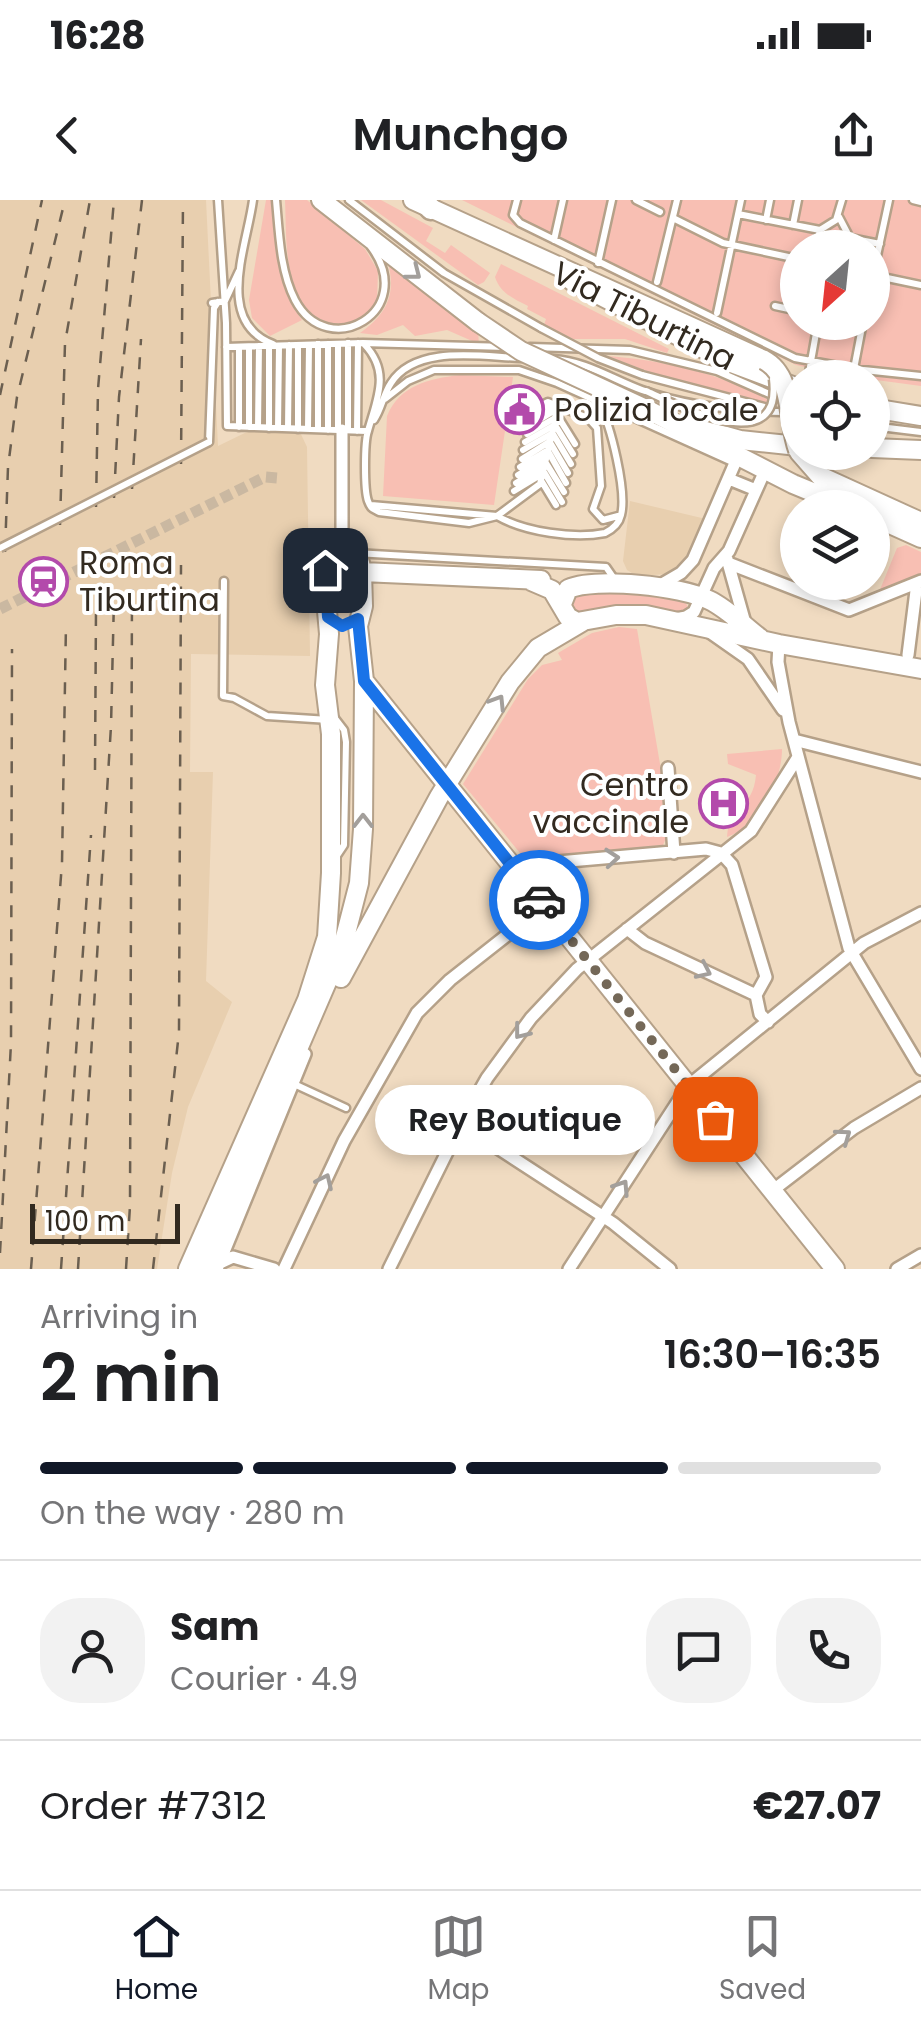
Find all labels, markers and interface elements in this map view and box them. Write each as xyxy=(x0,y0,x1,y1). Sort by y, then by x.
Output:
text: 16:28 xyxy=(50,9,146,62)
text: Munchgo xyxy=(352,103,569,166)
icon: back xyxy=(40,108,95,163)
icon: share xyxy=(826,108,881,163)
north arrow xyxy=(780,230,890,340)
map controls xyxy=(780,230,890,600)
street label: Via Tiburtina xyxy=(545,250,744,381)
one-way arrow xyxy=(403,261,421,279)
button: locate xyxy=(780,360,890,470)
public building icon: Polizia locale xyxy=(493,384,545,436)
place label: Polizia locale xyxy=(554,387,758,432)
button: layers xyxy=(780,490,890,600)
pin xyxy=(283,528,368,613)
place label: Roma Tiburtina xyxy=(79,540,220,622)
icon: home xyxy=(298,543,353,598)
station icon: Roma Tiburtina xyxy=(18,555,70,607)
one-way arrow xyxy=(485,694,504,712)
place label: Centro vaccinale xyxy=(533,762,689,844)
hospital icon: Centro vaccinale xyxy=(698,777,750,829)
one-way arrow xyxy=(352,812,374,828)
one-way arrow xyxy=(604,847,620,869)
courier xyxy=(489,850,589,950)
icon: car xyxy=(512,873,567,928)
one-way arrow xyxy=(694,958,712,978)
one-way arrow xyxy=(515,1021,532,1039)
pin xyxy=(673,1077,758,1162)
callout: Rey Boutique xyxy=(375,1084,655,1154)
icon: bag xyxy=(688,1092,743,1147)
text: Rey Boutique xyxy=(408,1097,622,1142)
one-way arrow xyxy=(833,1130,851,1147)
one-way arrow xyxy=(313,1173,333,1191)
one-way arrow xyxy=(610,1180,629,1198)
scale bar xyxy=(30,1199,180,1244)
text: 100 m xyxy=(45,1202,125,1241)
text: Arriving in xyxy=(40,1294,198,1339)
text: 16:30–16:35 xyxy=(664,1328,881,1381)
text: 2 min xyxy=(40,1333,222,1424)
text: On the way · 280 m xyxy=(40,1490,345,1535)
button: person xyxy=(40,1598,145,1703)
button: chat xyxy=(646,1598,751,1703)
button: phone xyxy=(776,1598,881,1703)
text: Sam xyxy=(170,1600,259,1653)
text: Courier · 4.9 xyxy=(170,1656,358,1701)
text: Order #7312 xyxy=(40,1779,267,1832)
text: €27.07 xyxy=(753,1779,881,1832)
tab: Home xyxy=(115,1909,198,2011)
tab: Map xyxy=(428,1909,490,2011)
tab: Saved xyxy=(719,1909,806,2011)

